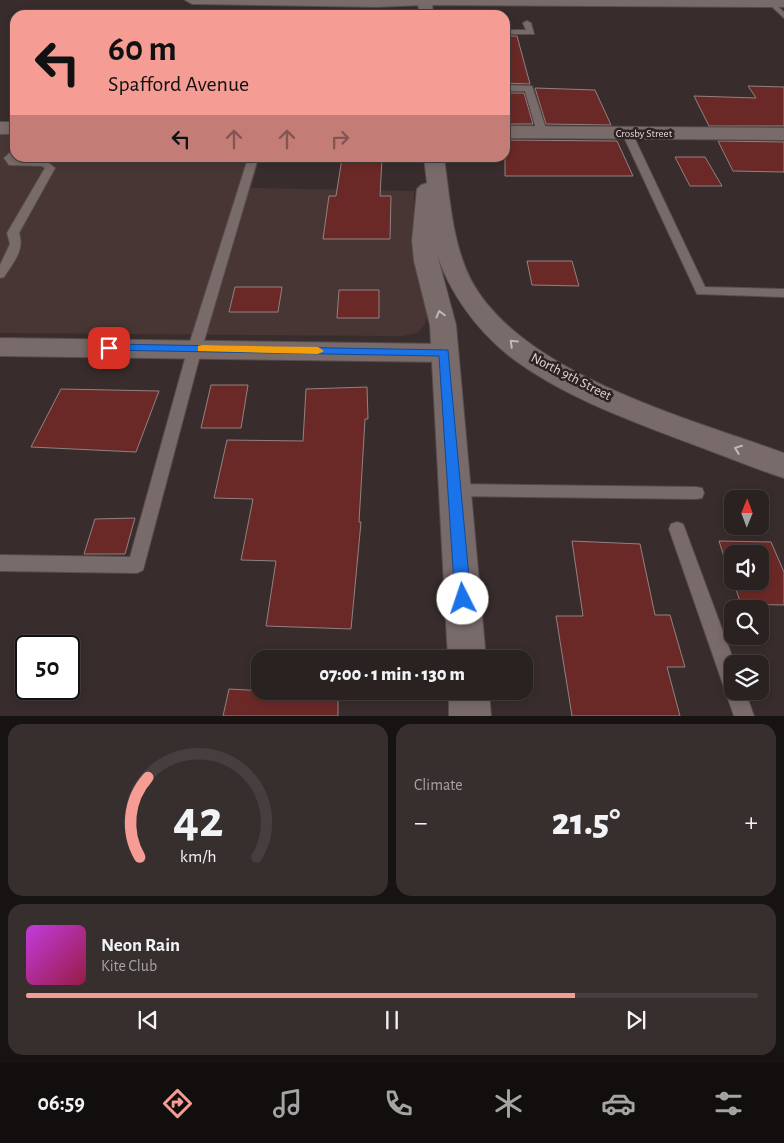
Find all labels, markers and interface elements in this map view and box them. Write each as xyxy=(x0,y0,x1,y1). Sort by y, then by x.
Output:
icon: left xyxy=(25,30,90,95)
text: 60 m xyxy=(108,32,177,67)
text: Spafford Avenue xyxy=(108,73,249,95)
icon: left xyxy=(167,125,195,153)
icon: ahead xyxy=(220,125,248,153)
icon: ahead xyxy=(273,125,301,153)
icon: right xyxy=(326,125,354,153)
street label: Crosby Street xyxy=(616,128,673,139)
one-way arrow xyxy=(436,310,446,318)
pin xyxy=(88,327,130,369)
icon: arrive xyxy=(95,334,123,362)
one-way arrow xyxy=(510,340,519,349)
street label: North 9th Street xyxy=(529,351,614,403)
one-way arrow xyxy=(735,444,743,454)
north arrow xyxy=(724,490,769,535)
map controls xyxy=(724,490,769,700)
button: sound xyxy=(724,545,769,590)
position arrow xyxy=(436,572,488,624)
button: search xyxy=(724,600,769,645)
speed limit sign: 50 xyxy=(15,635,80,700)
button: layers xyxy=(724,655,769,700)
text: 07:00 · 1 min · 130 m xyxy=(319,665,465,684)
text: Climate xyxy=(414,777,463,793)
text: 42 xyxy=(173,794,223,846)
text: 21.5° xyxy=(552,804,620,842)
text: − xyxy=(414,809,427,837)
text: + xyxy=(745,809,758,837)
text: km/h xyxy=(180,848,216,866)
text: Neon Rain xyxy=(101,936,180,955)
text: Kite Club xyxy=(101,958,157,974)
icon: previous xyxy=(134,1006,162,1034)
icon: pause xyxy=(378,1006,406,1034)
icon: next xyxy=(622,1006,650,1034)
icon: directions xyxy=(160,1086,195,1121)
icon: music xyxy=(270,1086,305,1121)
icon: phone xyxy=(381,1086,416,1121)
icon: climate xyxy=(491,1086,526,1121)
icon: car xyxy=(601,1086,636,1121)
icon: filters xyxy=(711,1086,746,1121)
text: 06:59 xyxy=(38,1092,85,1114)

